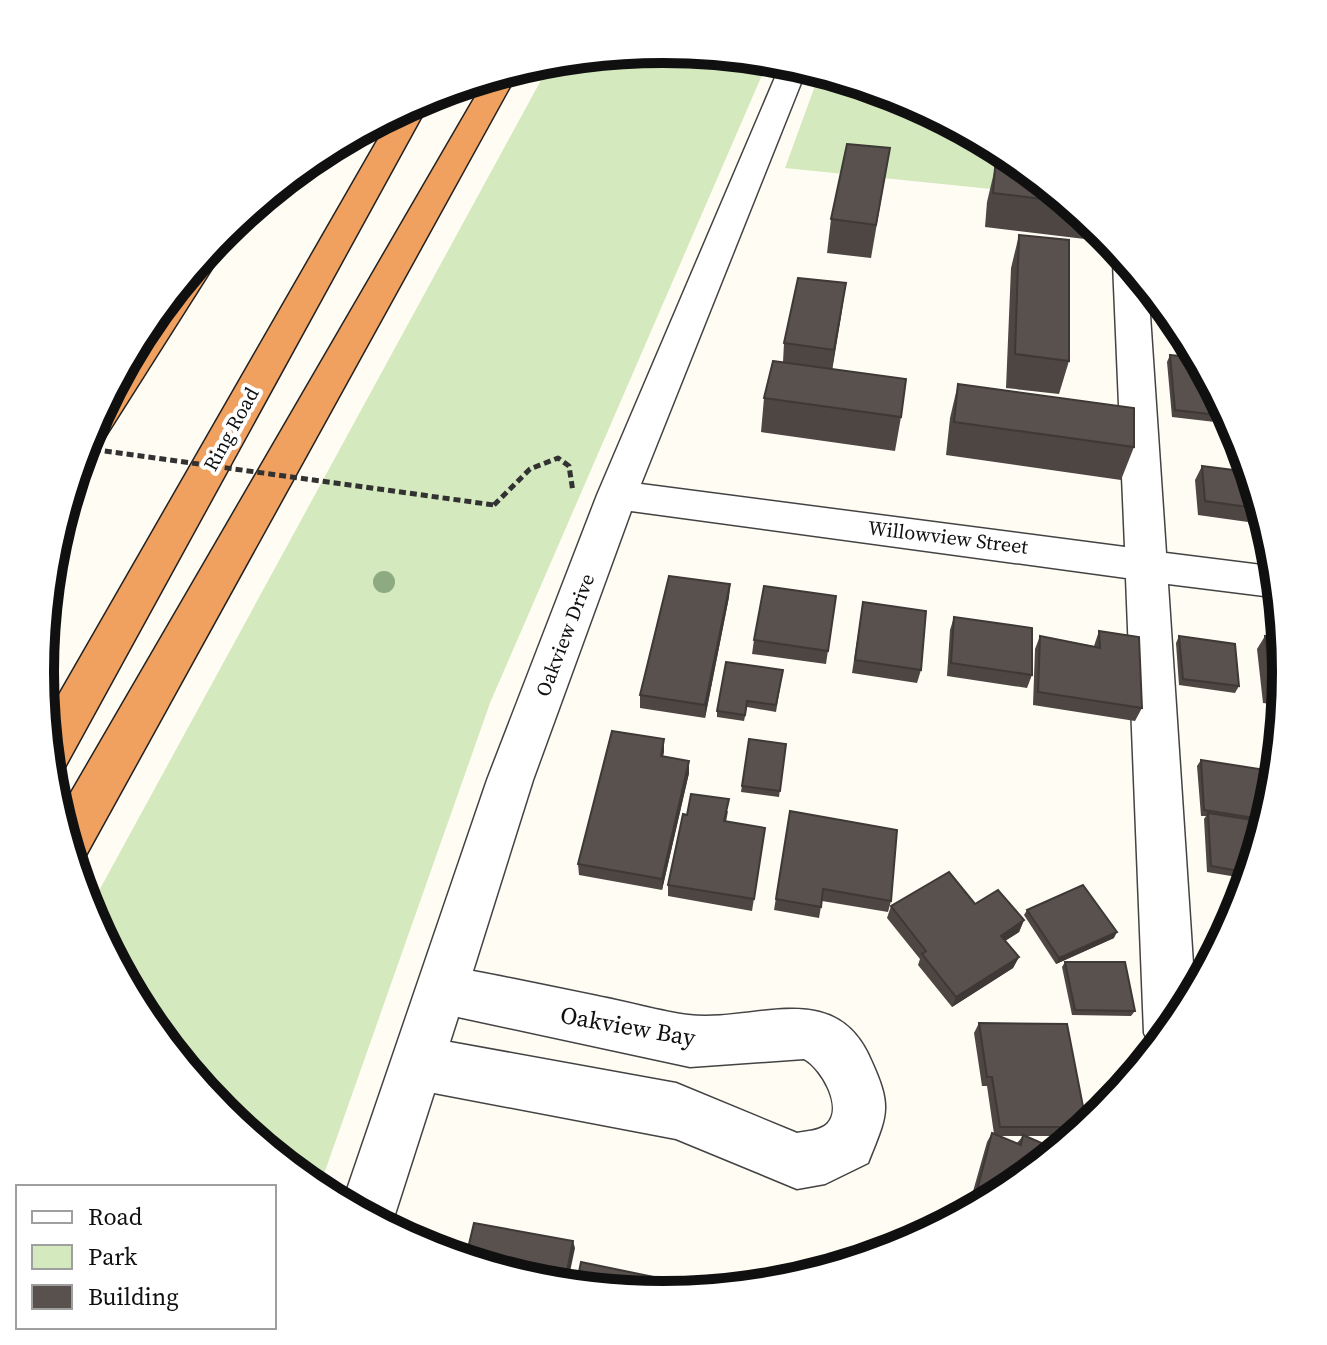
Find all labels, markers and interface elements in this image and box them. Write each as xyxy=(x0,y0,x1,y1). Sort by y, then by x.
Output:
street label: Ring Road xyxy=(197,382,266,476)
street label: Willowview Street xyxy=(866,513,1030,561)
street label: Oakview Drive xyxy=(529,570,601,700)
street label: Oakview Bay xyxy=(558,998,699,1054)
legend xyxy=(16,1185,276,1329)
text: Road xyxy=(88,1200,143,1233)
text: Park xyxy=(88,1240,138,1273)
text: Building xyxy=(88,1280,179,1313)

